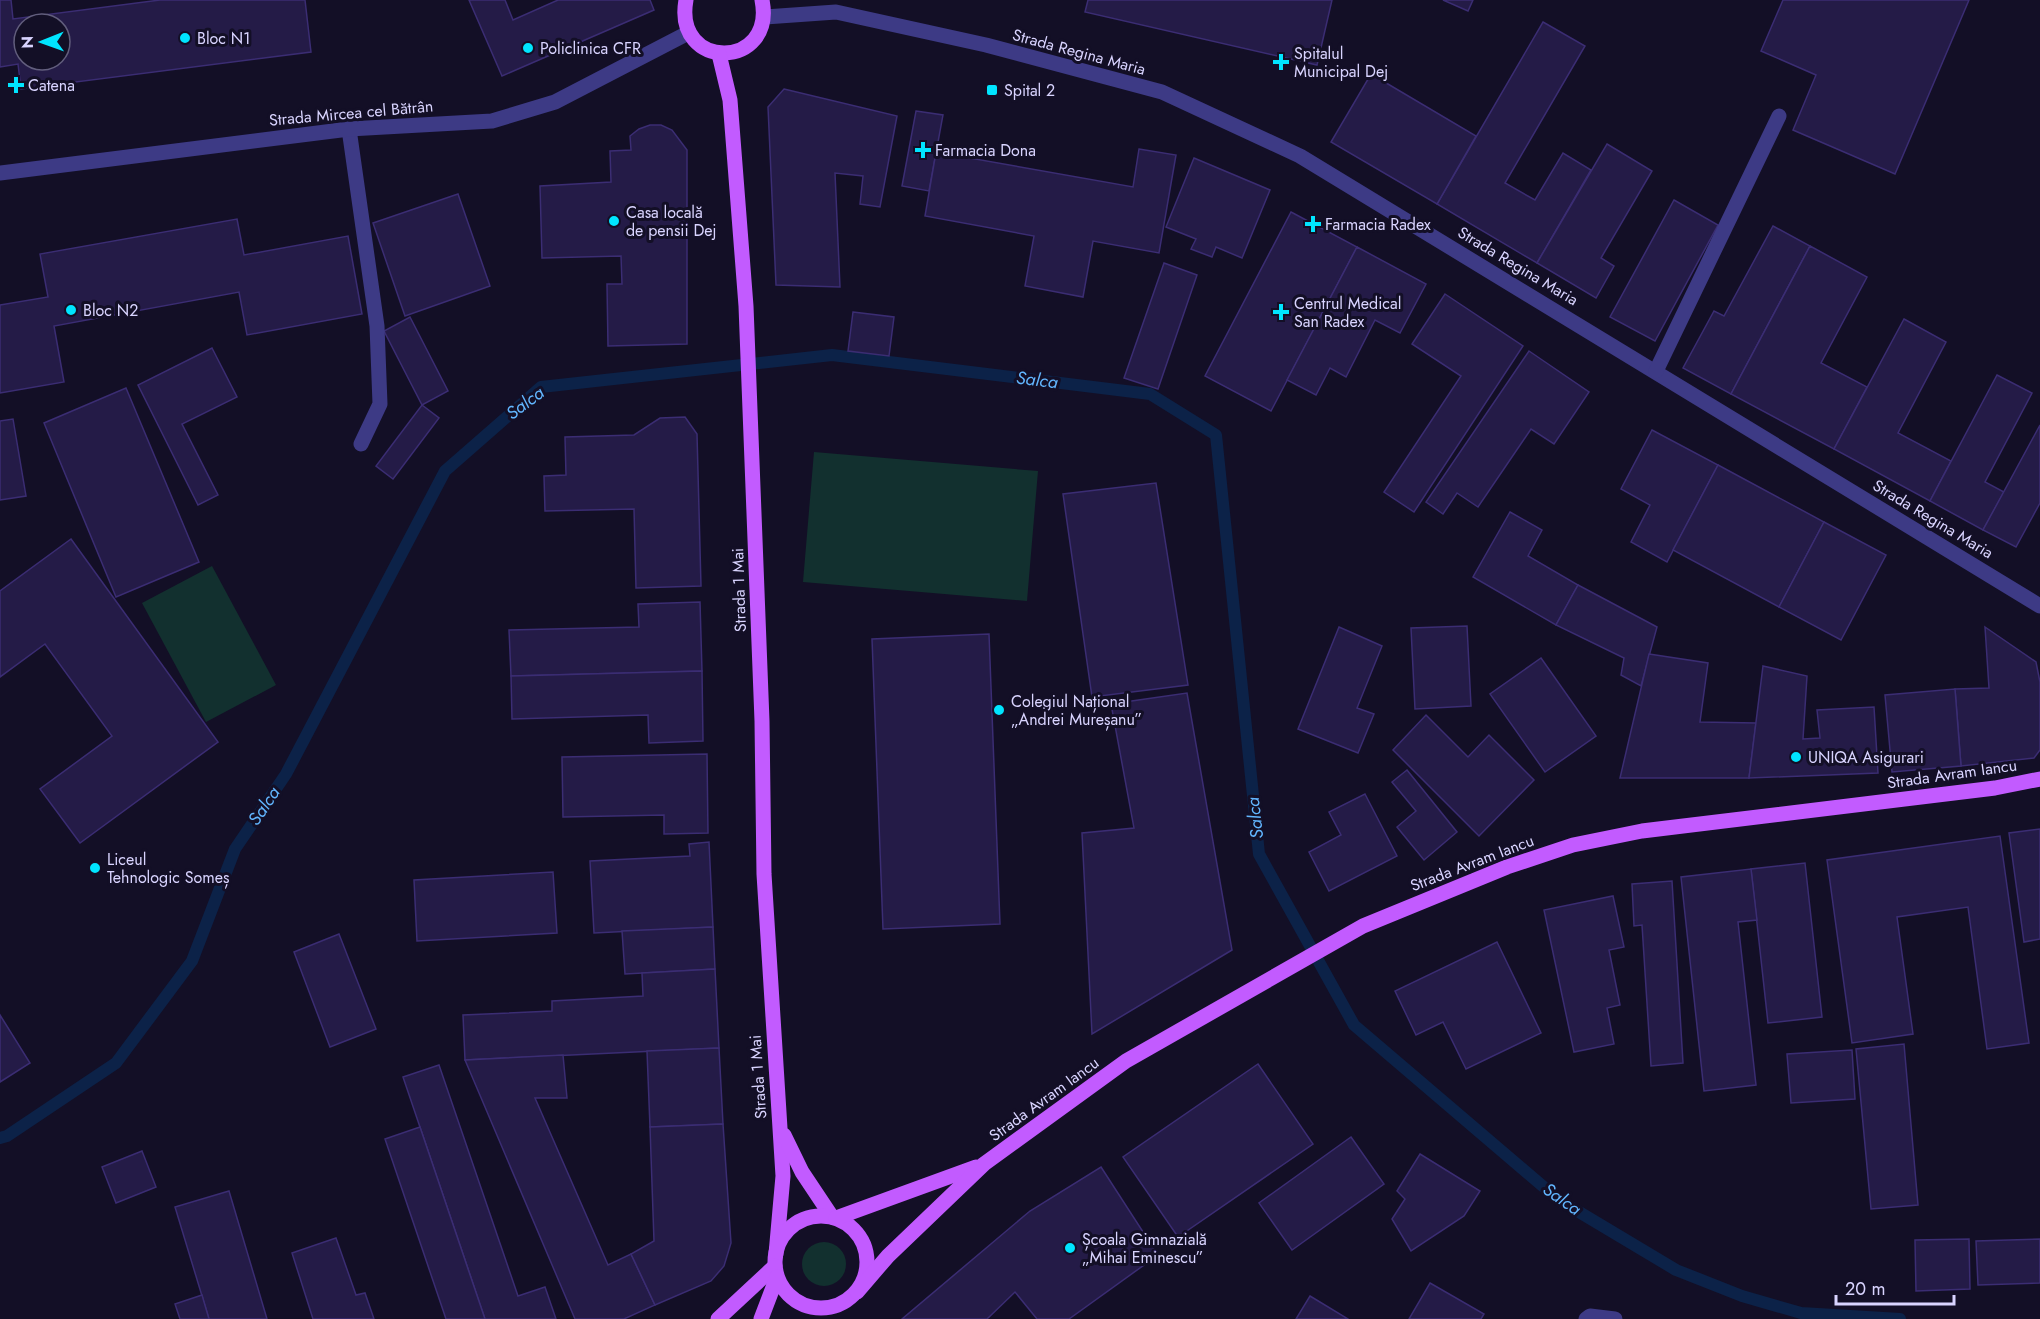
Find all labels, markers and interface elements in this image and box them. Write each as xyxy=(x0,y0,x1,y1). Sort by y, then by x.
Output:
north arrow xyxy=(12,12,72,72)
street label: Strada Regina Maria xyxy=(1010,23,1148,81)
place label: Bloc N1 xyxy=(197,27,250,50)
marker: Bloc N1 xyxy=(178,31,192,45)
text: N xyxy=(16,36,39,49)
place label: Policlinica CFR xyxy=(540,37,641,60)
marker: Policlinica CFR xyxy=(521,41,535,55)
place label: Spitalul Municipal Dej xyxy=(1294,42,1388,83)
marker: Spitalul Municipal Dej xyxy=(1272,53,1290,71)
place label: Catena xyxy=(28,74,75,97)
marker: Catena xyxy=(9,78,23,92)
place label: Spital 2 xyxy=(1004,79,1055,102)
marker: Spital 2 xyxy=(985,83,999,97)
street label: Strada Mircea cel Bătrân xyxy=(268,94,434,132)
place label: Farmacia Dona xyxy=(935,139,1036,162)
marker: Farmacia Dona xyxy=(916,143,930,157)
place label: Casa locală de pensii Dej xyxy=(626,201,717,242)
place label: Farmacia Radex xyxy=(1325,213,1431,236)
marker: Casa locală de pensii Dej xyxy=(607,214,621,228)
marker: Farmacia Radex xyxy=(1306,217,1320,231)
street label: Strada Regina Maria xyxy=(1453,221,1583,311)
place label: Centrul Medical San Radex xyxy=(1294,292,1401,333)
place label: Bloc N2 xyxy=(83,299,138,322)
marker: Bloc N2 xyxy=(64,303,78,317)
marker: Centrul Medical San Radex xyxy=(1272,303,1290,321)
water label: Salca xyxy=(1015,365,1059,395)
water label: Salca xyxy=(500,380,550,426)
street label: Strada Regina Maria xyxy=(1868,474,1998,564)
street label: Strada 1 Mai xyxy=(726,548,752,632)
place label: Colegiul Național „Andrei Mureșanu” xyxy=(1011,690,1142,731)
marker: Colegiul Național „Andrei Mureșanu” xyxy=(992,703,1006,717)
place label: UNIQA Asigurari xyxy=(1808,746,1924,769)
marker: UNIQA Asigurari xyxy=(1789,750,1803,764)
street label: Strada Avram Iancu xyxy=(1886,754,2018,794)
water label: Salca xyxy=(242,781,287,831)
water label: Salca xyxy=(1240,796,1270,840)
street label: Strada Avram Iancu xyxy=(1407,829,1537,897)
place label: Liceul Tehnologic Someș xyxy=(107,848,229,889)
marker: Liceul Tehnologic Someș xyxy=(88,861,102,875)
street label: Strada 1 Mai xyxy=(744,1034,772,1120)
street label: Strada Avram Iancu xyxy=(984,1051,1104,1147)
water label: Salca xyxy=(1537,1176,1587,1222)
place label: Școala Gimnazială „Mihai Eminescu” xyxy=(1082,1228,1207,1269)
marker: Școala Gimnazială „Mihai Eminescu” xyxy=(1063,1241,1077,1255)
scale bar xyxy=(1836,1268,1954,1306)
text: 20 m xyxy=(1845,1276,1885,1302)

